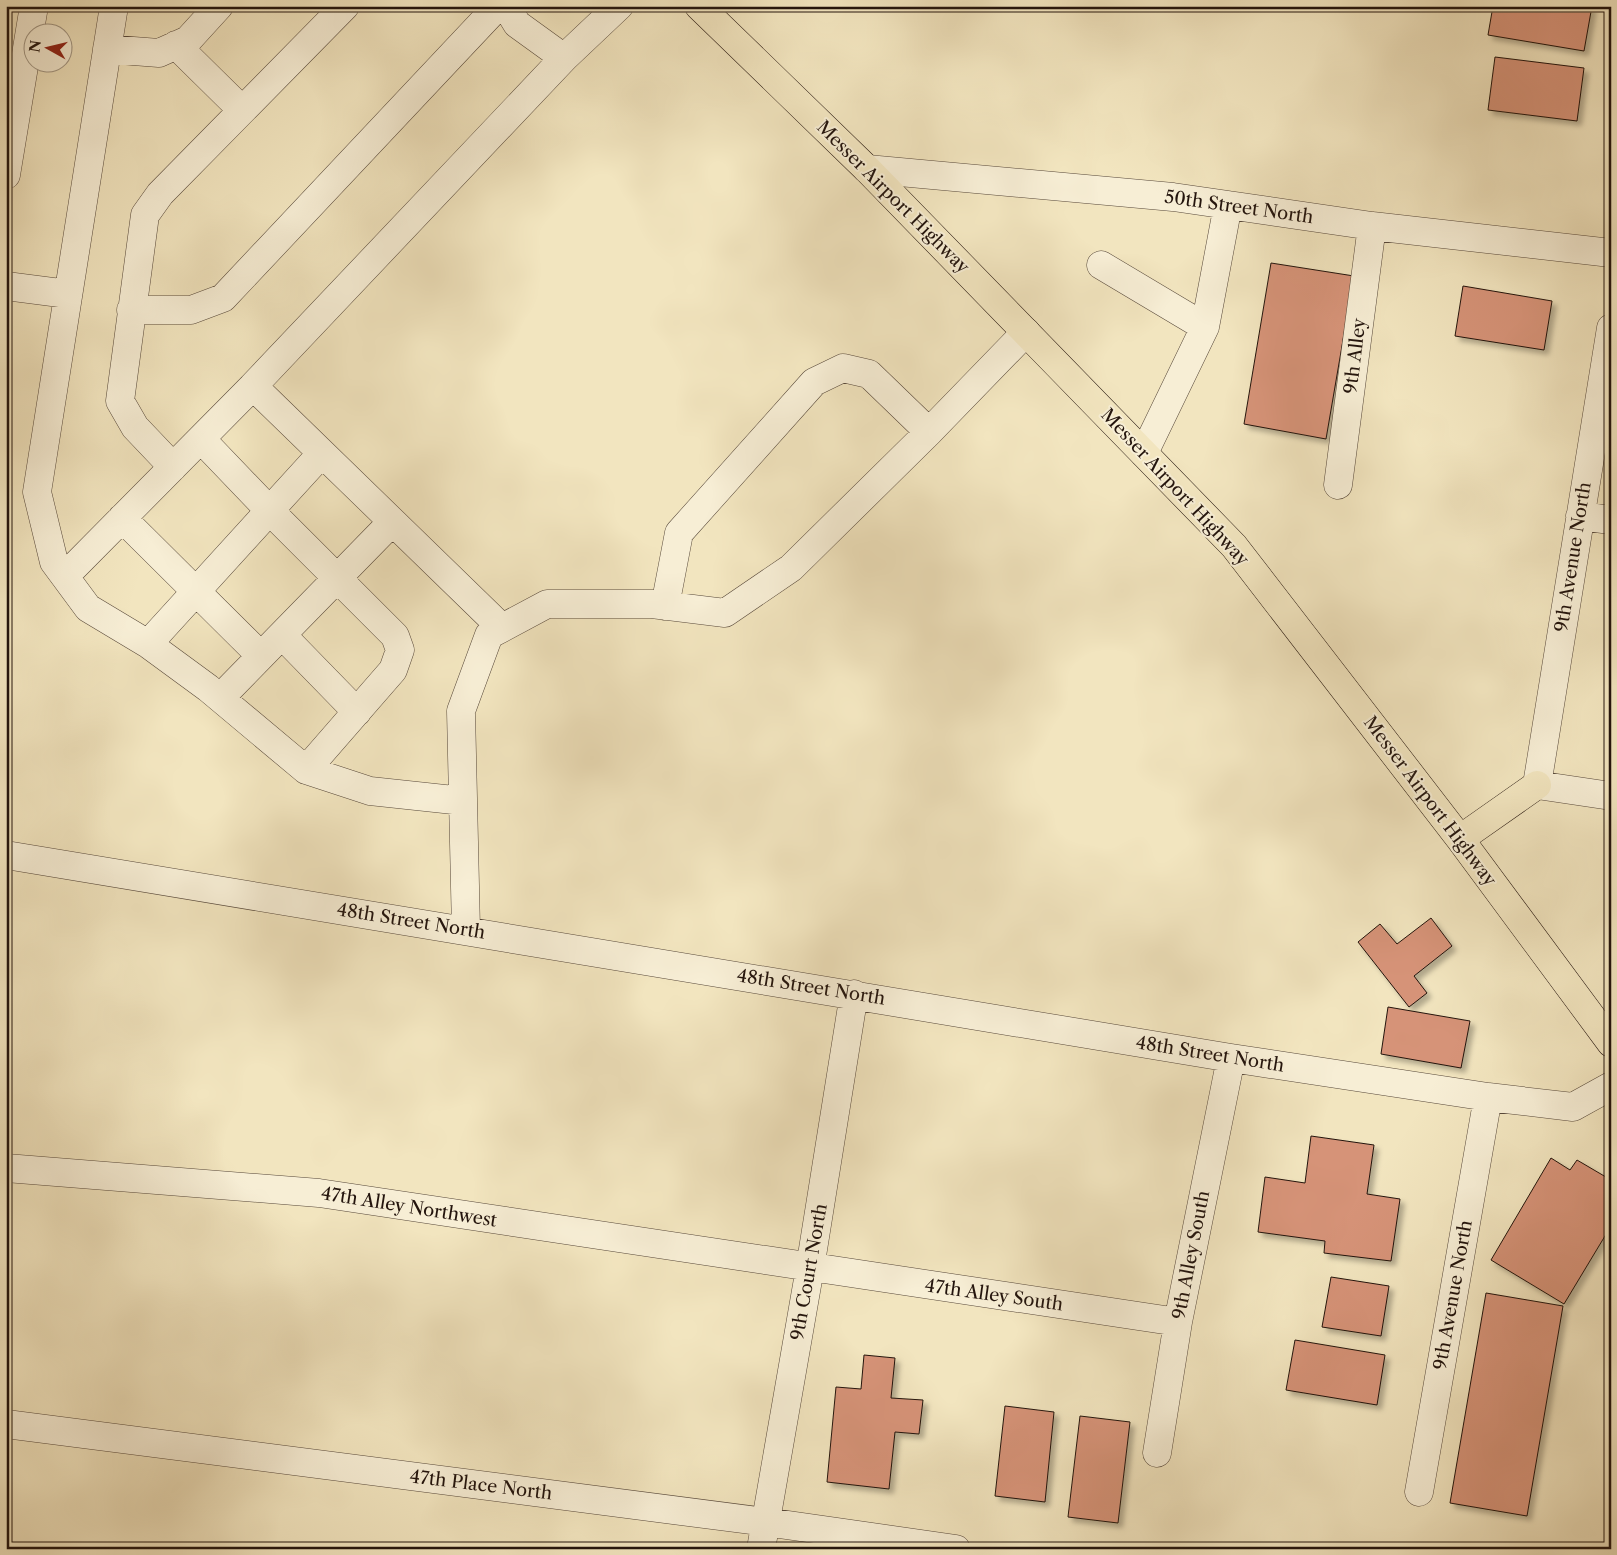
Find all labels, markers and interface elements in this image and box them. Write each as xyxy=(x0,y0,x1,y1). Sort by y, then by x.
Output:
north arrow xyxy=(22,22,72,72)
text: N xyxy=(25,39,45,53)
street label: Messer Airport Highway xyxy=(812,116,975,279)
street label: 50th Street North xyxy=(1163,186,1315,228)
street label: 9th Alley xyxy=(1339,316,1371,395)
street label: Messer Airport Highway xyxy=(1096,404,1254,571)
street label: 9th Avenue North xyxy=(1550,480,1596,634)
street label: Messer Airport Highway xyxy=(1359,712,1502,891)
street label: 48th Street North xyxy=(335,898,487,944)
street label: 48th Street North xyxy=(735,964,887,1010)
street label: 48th Street North xyxy=(1134,1031,1286,1077)
street label: 47th Alley Northwest xyxy=(319,1182,499,1232)
street label: 9th Alley South xyxy=(1168,1189,1214,1321)
street label: 9th Court North xyxy=(786,1202,832,1342)
street label: 9th Avenue North xyxy=(1429,1218,1477,1372)
street label: 47th Alley South xyxy=(923,1274,1065,1316)
street label: 47th Place North xyxy=(408,1465,554,1505)

